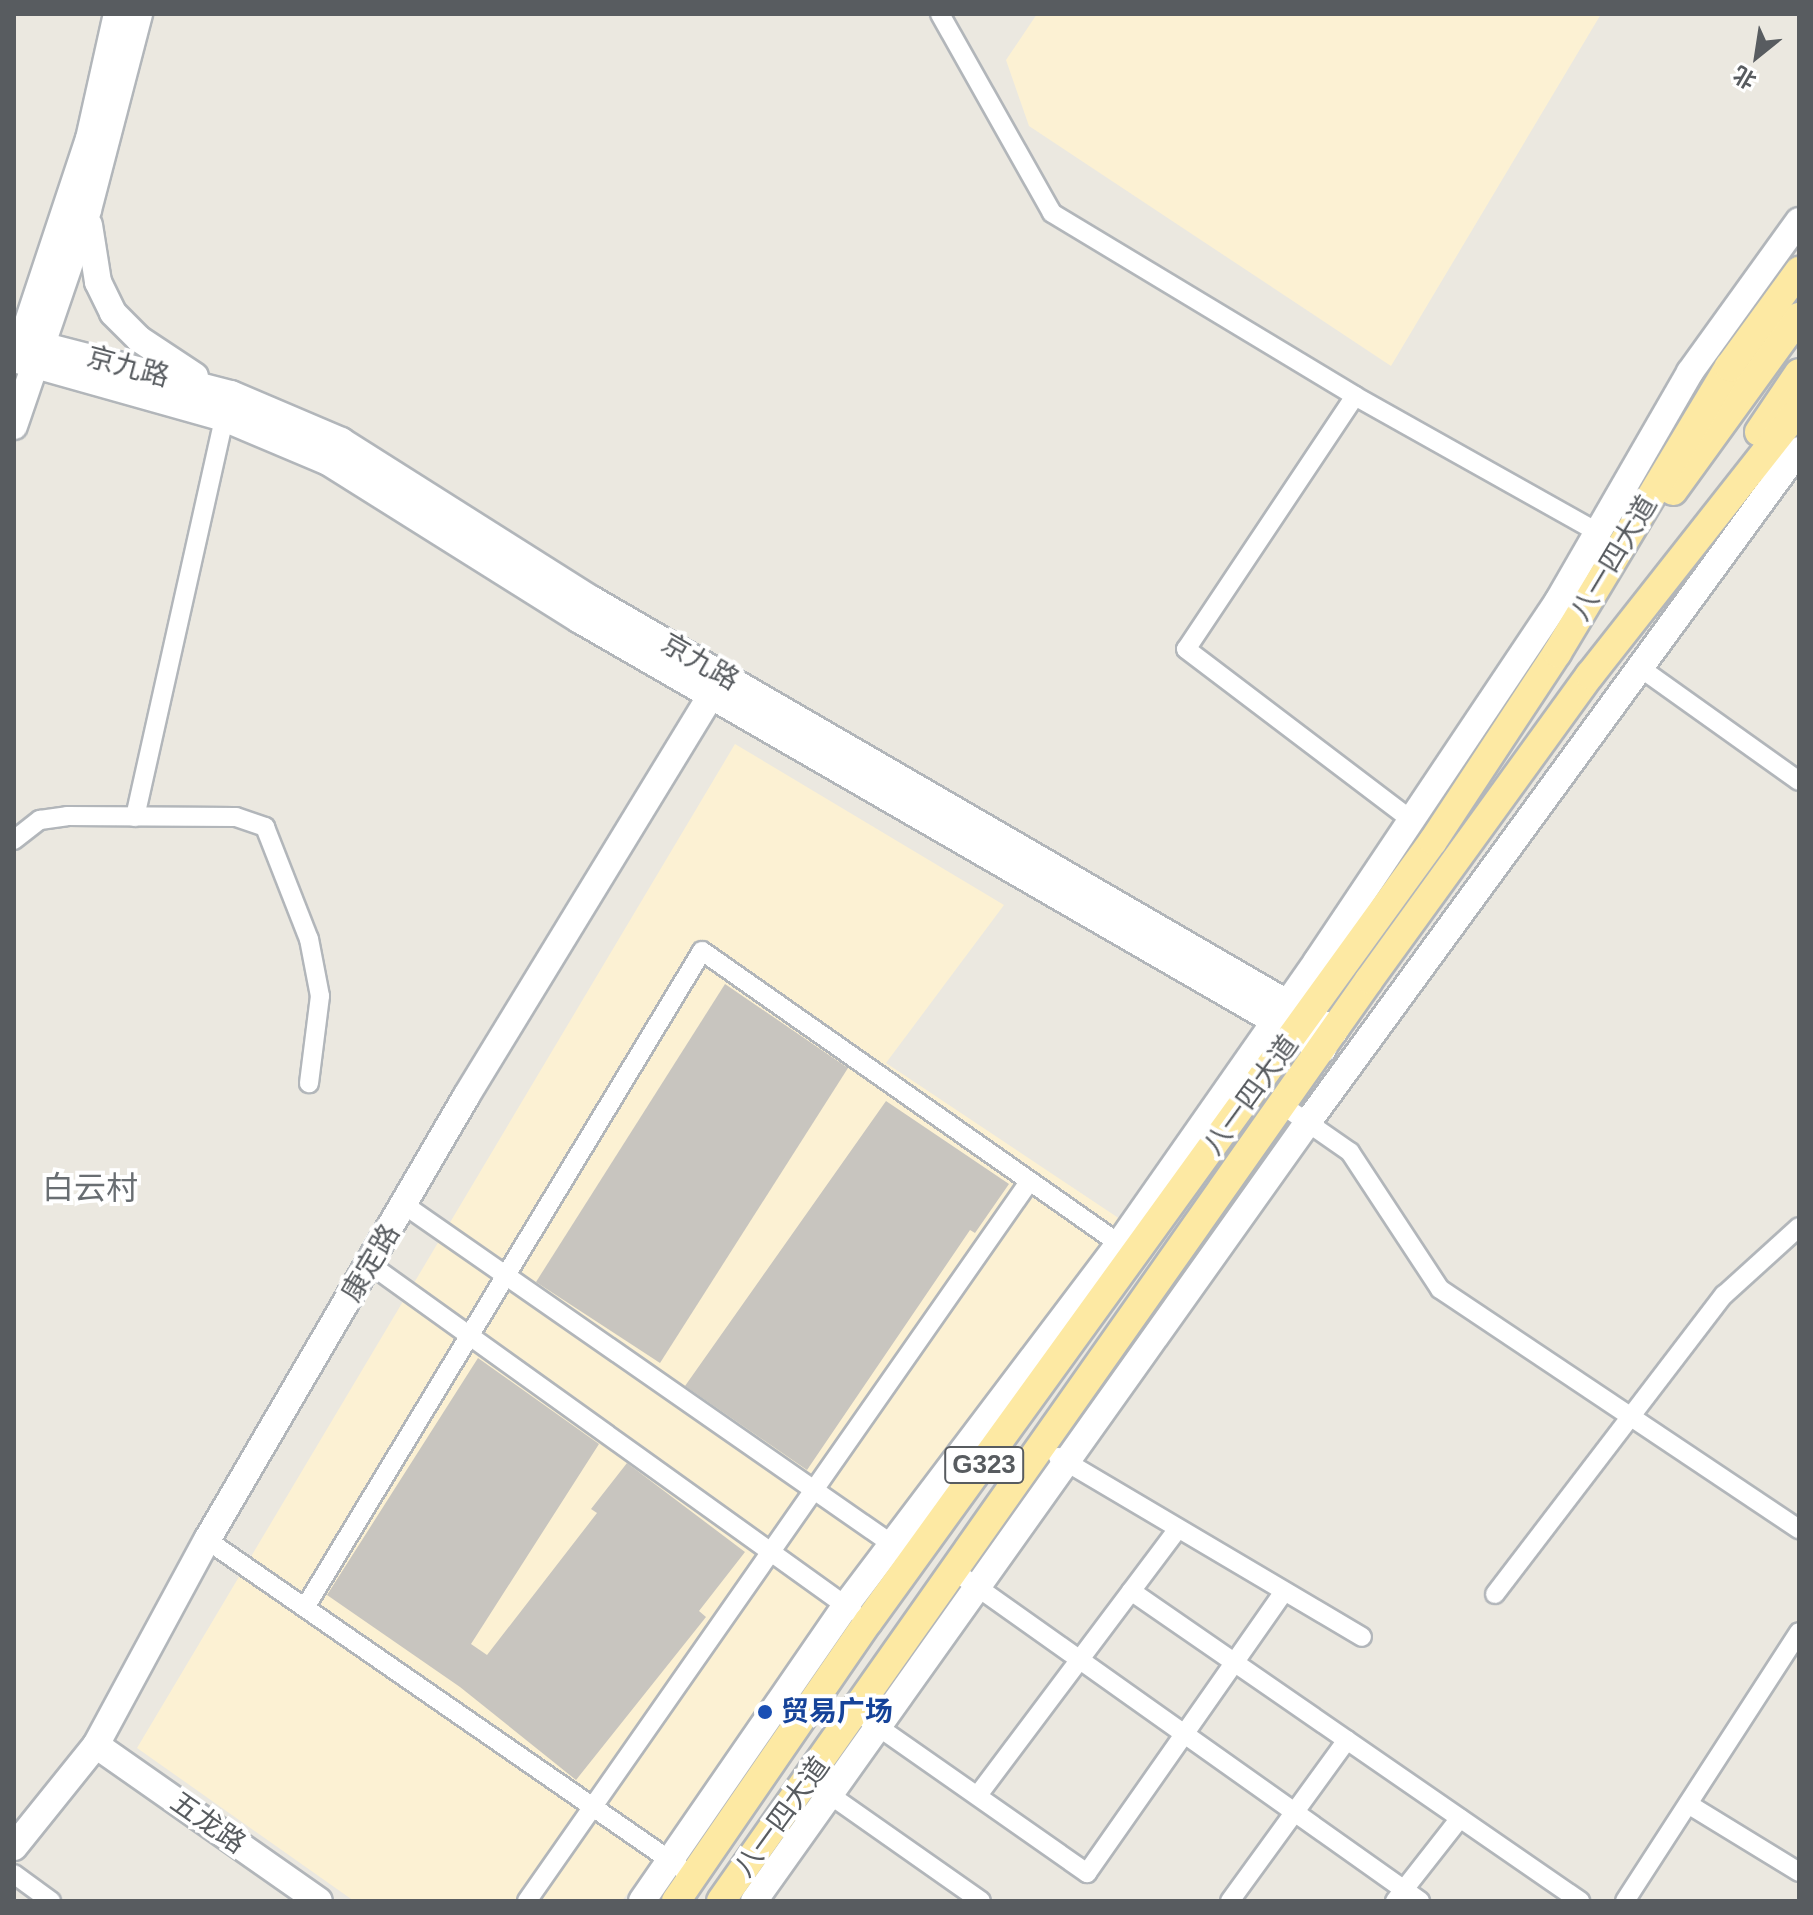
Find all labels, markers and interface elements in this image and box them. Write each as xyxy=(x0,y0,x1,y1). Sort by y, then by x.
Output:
north arrow xyxy=(1717,16,1797,96)
text: 北 xyxy=(1729,61,1761,94)
street label: 京九路 xyxy=(83,340,173,394)
street label: 八一四大道 xyxy=(1564,489,1664,627)
street label: 京九路 xyxy=(655,626,745,698)
street label: 八一四大道 xyxy=(1196,1028,1306,1162)
district label: 白云村 xyxy=(42,1169,138,1207)
street label: 康定路 xyxy=(335,1218,407,1308)
road number: G323 xyxy=(944,1443,1024,1487)
place label: 贸易广场 xyxy=(781,1695,893,1729)
marker: 贸易广场 xyxy=(756,1703,774,1721)
street label: 八一四大道 xyxy=(727,1750,837,1884)
street label: 五龙路 xyxy=(164,1785,252,1861)

